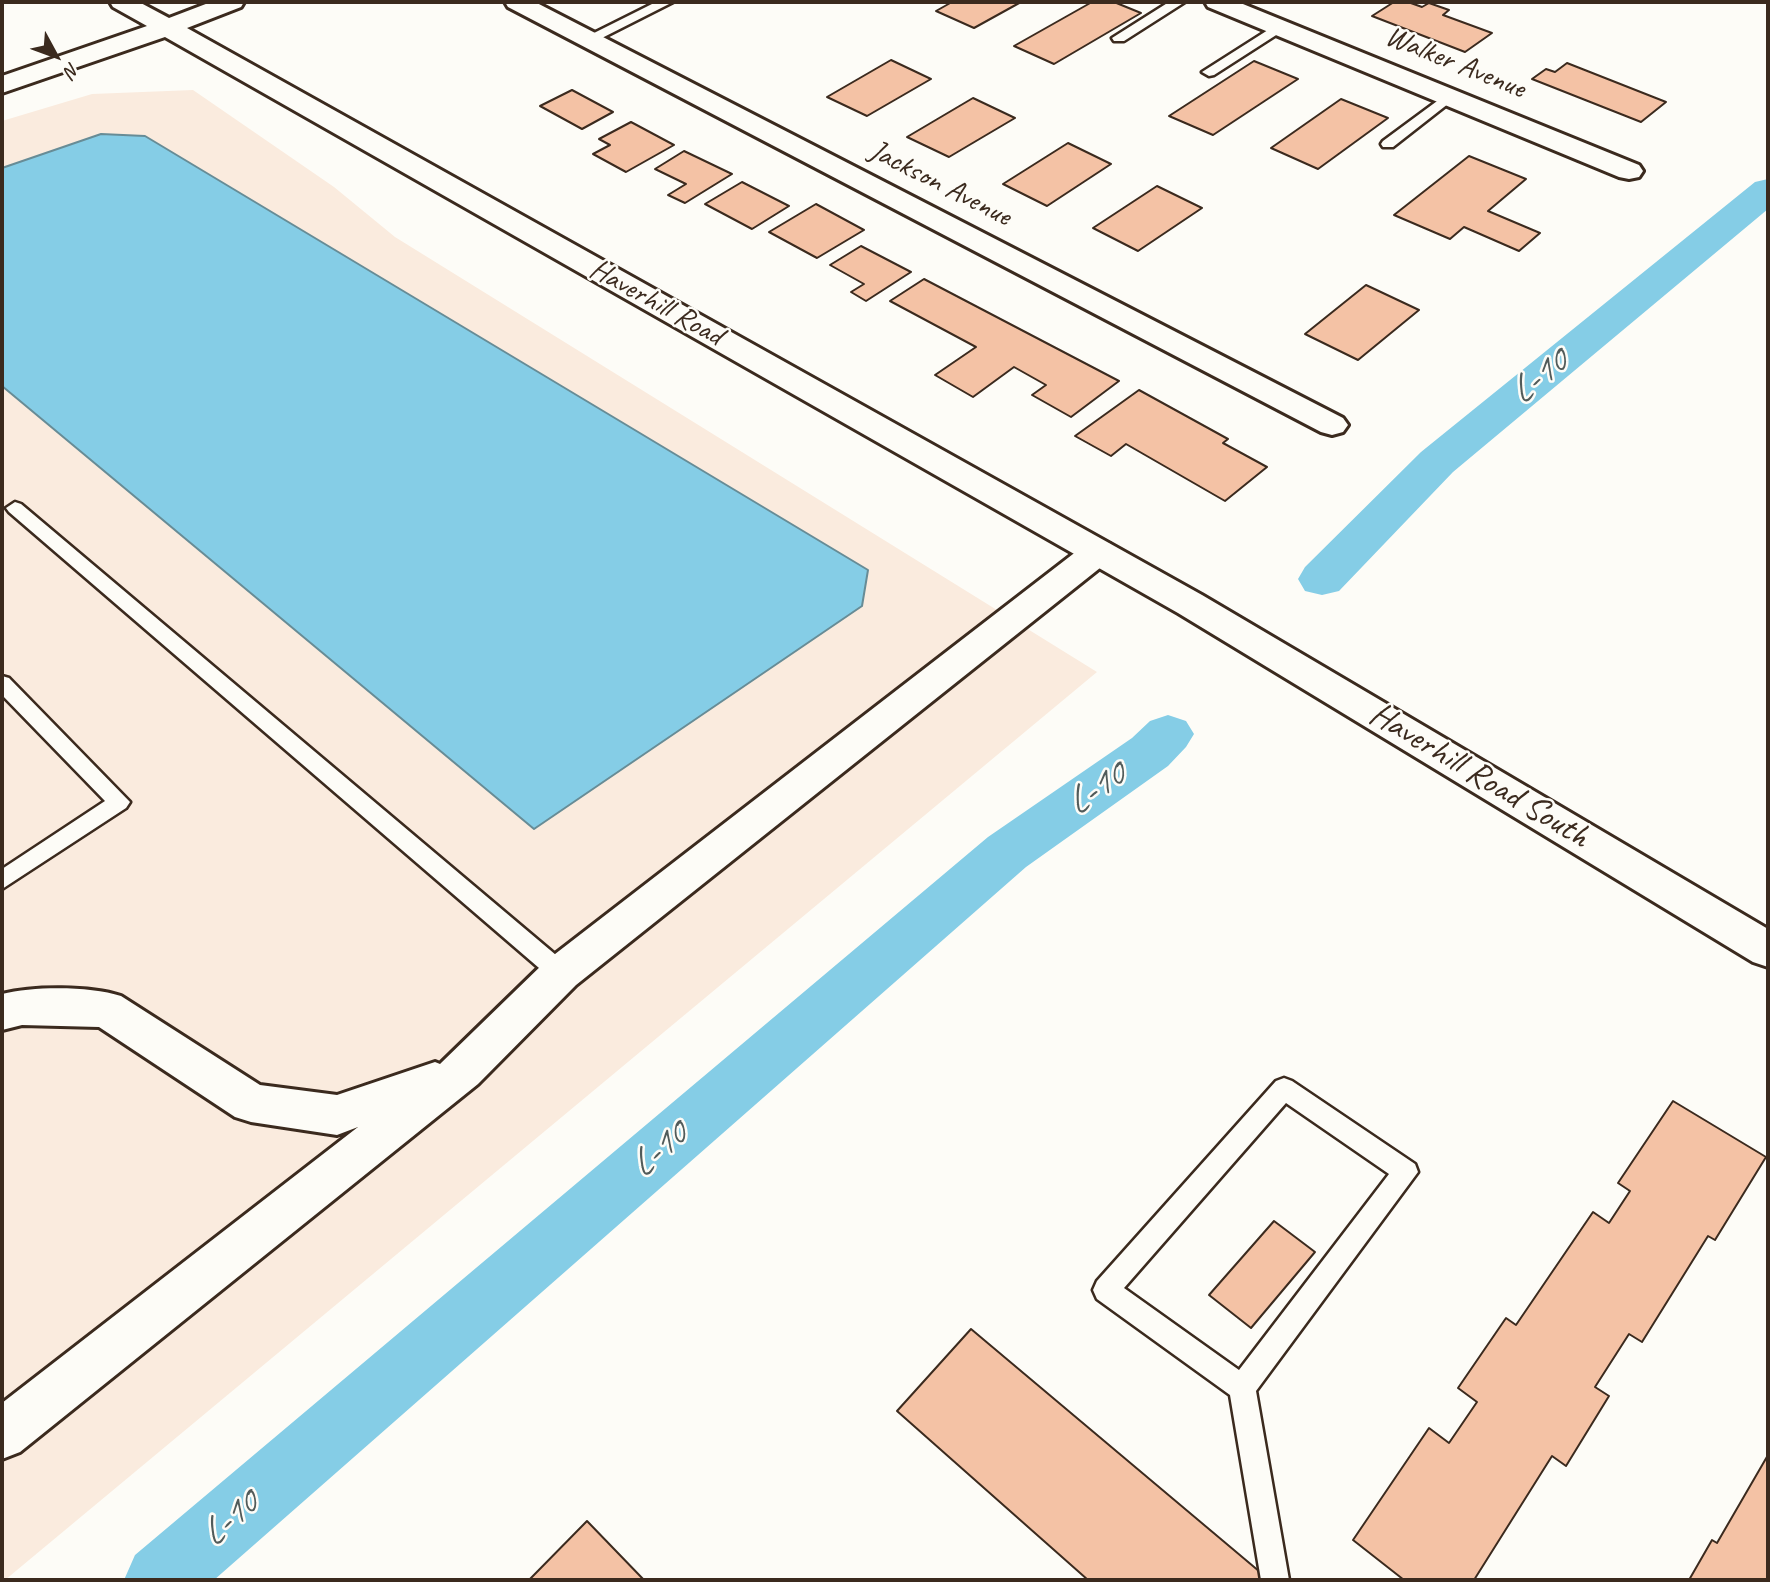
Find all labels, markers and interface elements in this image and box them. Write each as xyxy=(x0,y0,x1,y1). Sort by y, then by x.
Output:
street label: Walker Avenue xyxy=(1380,19,1530,107)
north arrow xyxy=(21,21,91,91)
text: N xyxy=(59,57,85,82)
street label: Jackson Avenue xyxy=(863,133,1017,235)
street label: Haverhill Road xyxy=(583,252,729,354)
water label: L-10 xyxy=(1501,342,1577,414)
street label: Haverhill Road South xyxy=(1361,694,1597,858)
water label: L-10 xyxy=(1058,754,1134,826)
water label: L-10 xyxy=(621,1114,697,1188)
water label: L-10 xyxy=(192,1483,268,1557)

